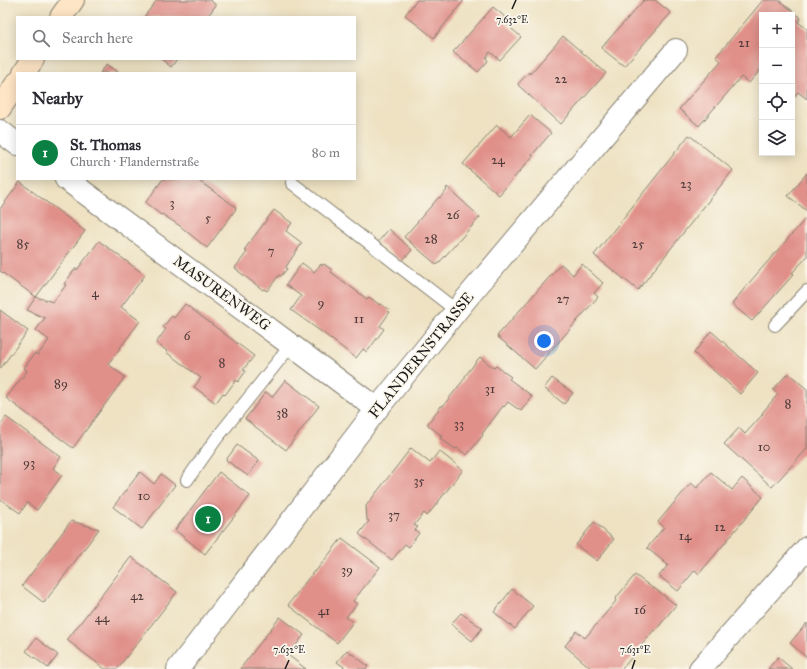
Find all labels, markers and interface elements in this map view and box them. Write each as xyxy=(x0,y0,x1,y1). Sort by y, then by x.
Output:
map controls xyxy=(759,12,795,156)
button: + xyxy=(759,12,795,48)
text: 7.632°E xyxy=(496,14,528,26)
search box xyxy=(16,16,356,60)
icon: search xyxy=(30,27,52,49)
text: Search here xyxy=(62,29,133,47)
house number: 21 xyxy=(738,35,750,51)
button: − xyxy=(759,48,795,84)
house number: 22 xyxy=(555,71,568,87)
button: locate xyxy=(759,84,795,120)
text: Nearby xyxy=(32,88,83,109)
button: layers xyxy=(759,120,795,156)
text: St. Thomas xyxy=(70,136,141,154)
text: 1 xyxy=(42,145,48,161)
text: 80 m xyxy=(312,145,340,161)
house number: 24 xyxy=(491,152,506,168)
text: Church · Flandernstraße xyxy=(70,154,199,170)
house number: 23 xyxy=(680,176,692,192)
house number: 3 xyxy=(169,195,175,211)
house number: 26 xyxy=(446,207,460,223)
house number: 5 xyxy=(205,210,211,226)
house number: 28 xyxy=(424,231,438,247)
house number: 85 xyxy=(17,236,29,252)
house number: 25 xyxy=(632,236,644,252)
house number: 7 xyxy=(268,243,275,259)
street label: MASURENWEG xyxy=(170,252,274,334)
house number: 4 xyxy=(91,285,99,301)
street label: FLANDERNSTRASSE xyxy=(365,288,478,422)
house number: 27 xyxy=(557,291,570,307)
house number: 9 xyxy=(318,295,325,311)
house number: 11 xyxy=(354,311,364,327)
house number: 6 xyxy=(184,328,191,344)
your location xyxy=(534,331,554,351)
house number: 8 xyxy=(219,355,226,371)
house number: 89 xyxy=(54,376,68,392)
house number: 31 xyxy=(485,381,495,397)
house number: 8 xyxy=(785,396,792,412)
house number: 38 xyxy=(276,405,288,421)
house number: 33 xyxy=(454,416,464,432)
house number: 10 xyxy=(758,439,770,455)
house number: 93 xyxy=(23,455,35,471)
house number: 35 xyxy=(413,473,425,489)
house number: 10 xyxy=(138,488,150,504)
pin: 1 xyxy=(195,504,221,534)
house number: 37 xyxy=(388,507,400,523)
house number: 12 xyxy=(714,519,726,535)
house number: 14 xyxy=(679,528,692,544)
house number: 39 xyxy=(341,562,353,578)
house number: 42 xyxy=(130,588,144,604)
house number: 16 xyxy=(634,602,646,618)
house number: 41 xyxy=(318,603,330,619)
house number: 44 xyxy=(95,610,110,626)
text: 7.632°E xyxy=(273,644,305,656)
text: 7.631°E xyxy=(619,644,651,656)

